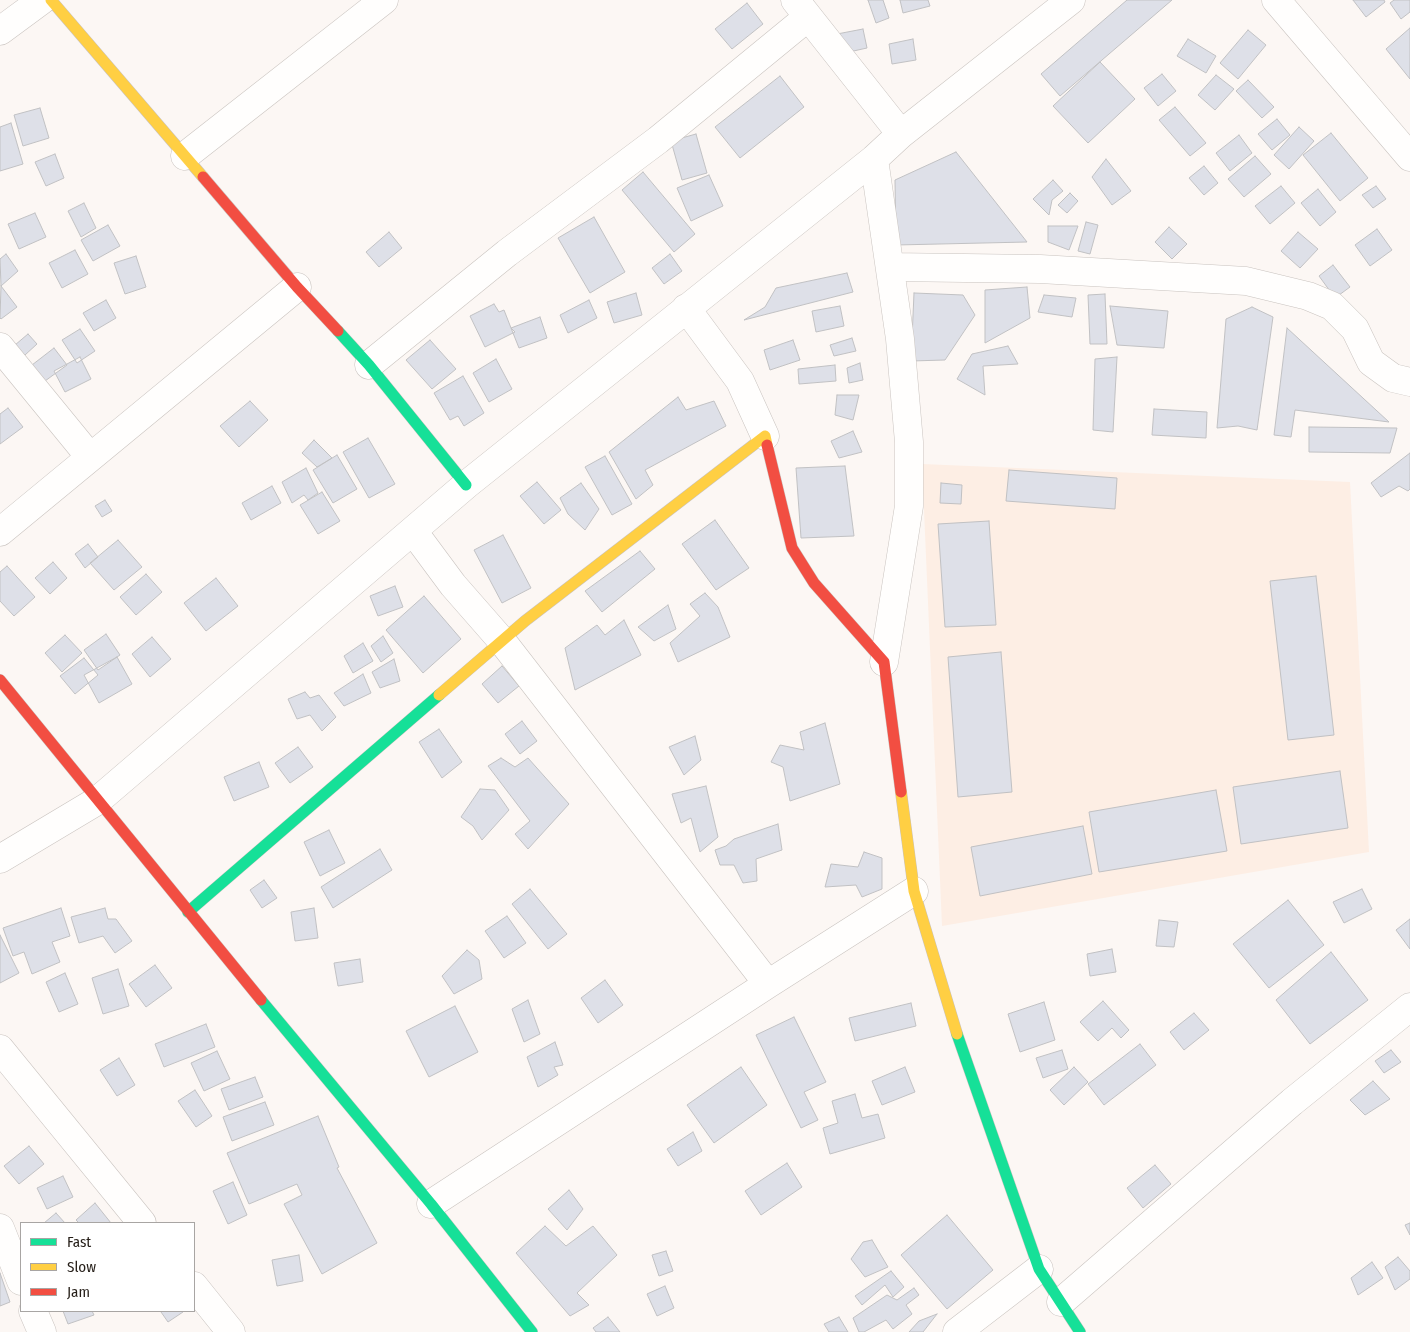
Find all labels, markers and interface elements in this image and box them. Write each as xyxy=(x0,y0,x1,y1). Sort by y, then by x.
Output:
legend xyxy=(20,1222,195,1312)
text: Fast xyxy=(67,1233,91,1251)
text: Slow xyxy=(67,1258,96,1276)
text: Jam xyxy=(67,1283,90,1301)

